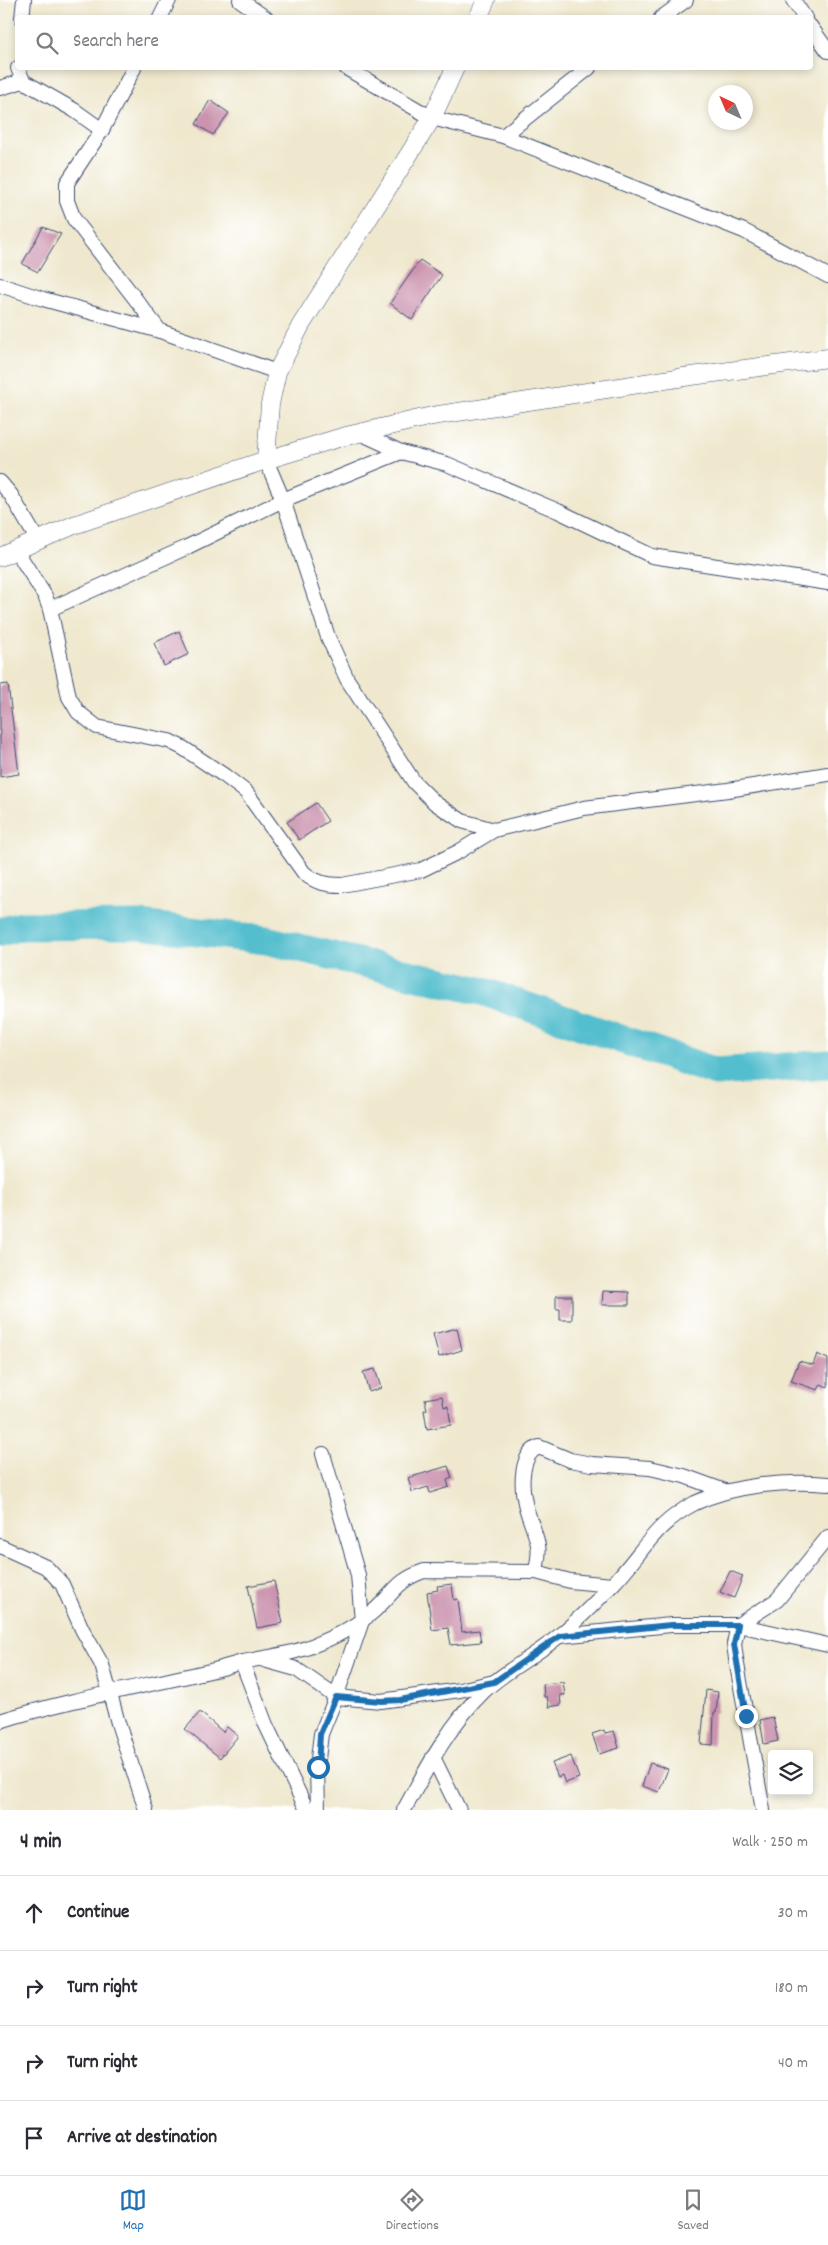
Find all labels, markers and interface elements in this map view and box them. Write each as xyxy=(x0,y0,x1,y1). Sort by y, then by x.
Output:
search box xyxy=(15,15,813,70)
icon: search xyxy=(33,29,61,57)
text: Search here xyxy=(73,29,159,56)
north arrow xyxy=(708,85,753,130)
route end xyxy=(735,1705,758,1728)
map controls xyxy=(768,1750,813,1795)
button: layers xyxy=(768,1750,813,1795)
route start xyxy=(307,1756,330,1779)
text: 4 min xyxy=(20,1828,62,1858)
text: Walk · 250 m xyxy=(732,1831,808,1854)
icon: ahead xyxy=(20,1899,48,1927)
text: Continue xyxy=(67,1900,129,1927)
text: 30 m xyxy=(778,1902,808,1925)
icon: right xyxy=(20,1974,48,2002)
text: Turn right xyxy=(67,1975,138,2002)
text: 180 m xyxy=(775,1977,808,2000)
icon: right xyxy=(20,2049,48,2077)
text: Turn right xyxy=(67,2050,138,2077)
text: 40 m xyxy=(778,2052,808,2075)
icon: arrive xyxy=(20,2124,48,2152)
text: Arrive at destination xyxy=(67,2125,217,2152)
tab: Map xyxy=(119,2186,147,2236)
tab: Directions xyxy=(386,2186,439,2236)
tab: Saved xyxy=(677,2186,709,2236)

